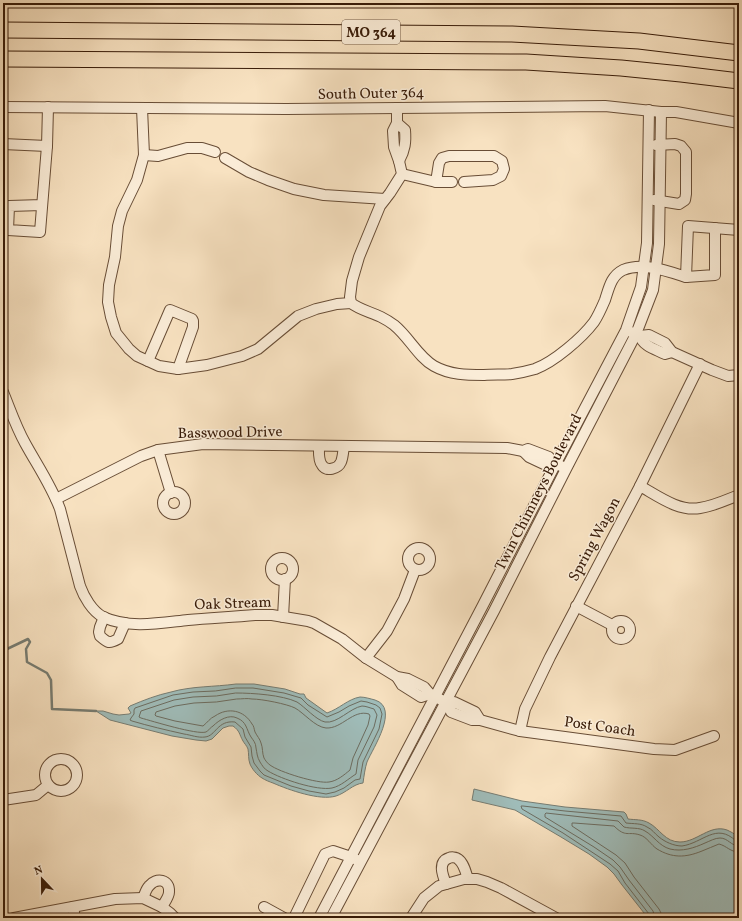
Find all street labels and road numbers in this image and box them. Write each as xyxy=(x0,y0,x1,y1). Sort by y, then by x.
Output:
road number: MO 364 xyxy=(342,20,400,44)
street label: South Outer 364 xyxy=(318,83,425,106)
street label: Twin Chimneys Boulevard xyxy=(491,411,588,575)
street label: Basswood Drive xyxy=(177,422,283,445)
street label: Spring Wagon xyxy=(564,494,626,586)
street label: Oak Stream xyxy=(194,593,272,616)
street label: Post Coach xyxy=(563,712,637,743)

